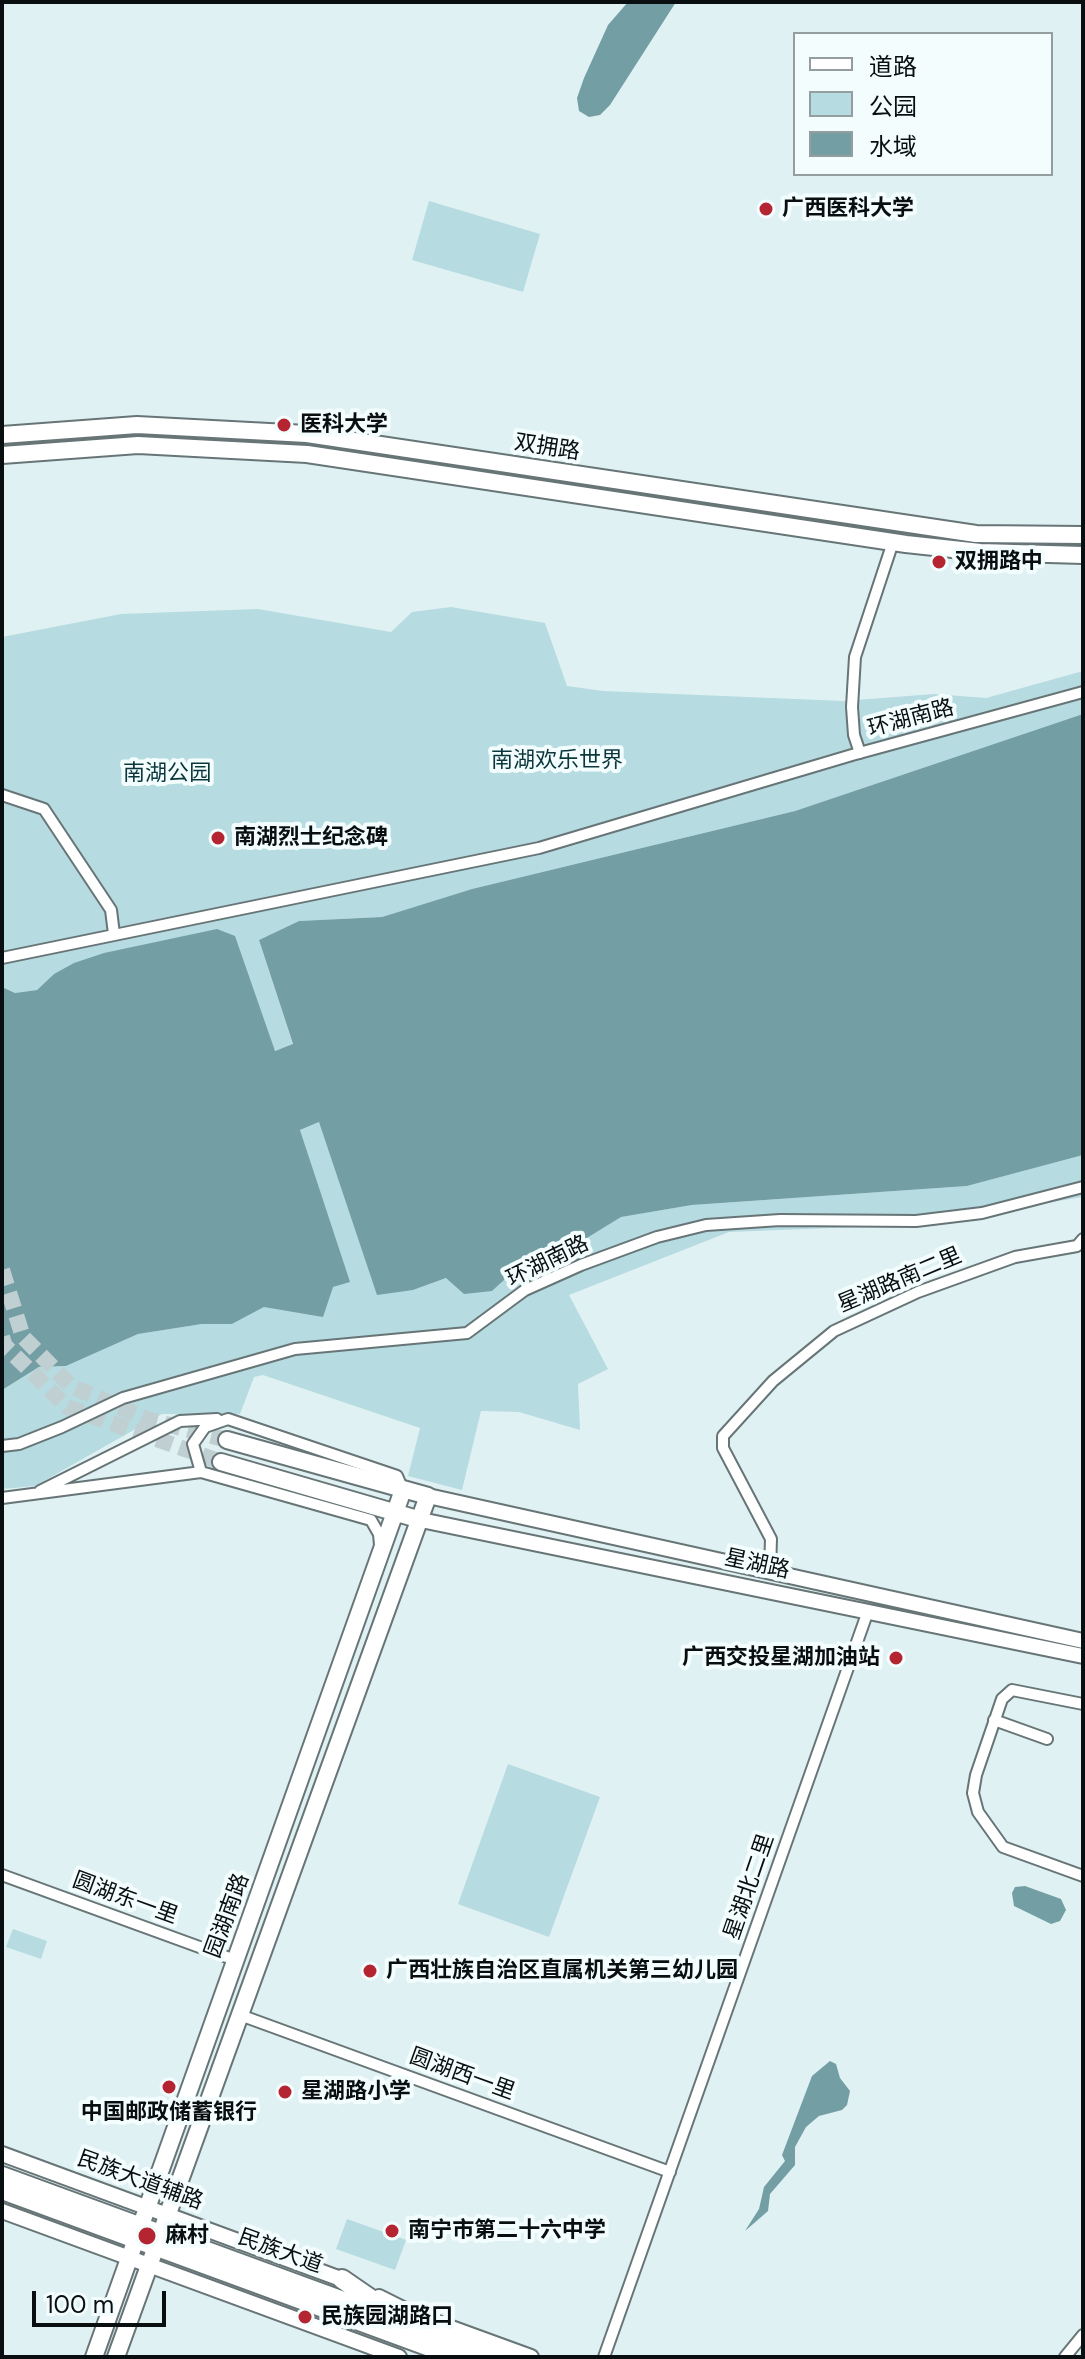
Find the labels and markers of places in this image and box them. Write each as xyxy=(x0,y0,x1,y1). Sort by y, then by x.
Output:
place label: 广西医科大学 xyxy=(782,196,914,222)
marker: 广西医科大学 xyxy=(757,200,775,218)
place label: 医科大学 xyxy=(300,412,388,438)
marker: 医科大学 xyxy=(275,416,293,434)
place label: 双拥路中 xyxy=(955,549,1043,575)
marker: 双拥路中 xyxy=(930,553,948,571)
place label: 南湖烈士纪念碑 xyxy=(234,825,388,851)
marker: 南湖烈士纪念碑 xyxy=(209,829,227,847)
place label: 广西交投星湖加油站 xyxy=(682,1645,880,1671)
marker: 广西交投星湖加油站 xyxy=(887,1649,905,1667)
place label: 广西壮族自治区直属机关第三幼儿园 xyxy=(386,1958,738,1984)
marker: 广西壮族自治区直属机关第三幼儿园 xyxy=(361,1962,379,1980)
marker: 中国邮政储蓄银行 xyxy=(160,2078,178,2096)
place label: 星湖路小学 xyxy=(301,2079,411,2105)
marker: 星湖路小学 xyxy=(276,2083,294,2101)
place label: 中国邮政储蓄银行 xyxy=(81,2100,257,2126)
place label: 南宁市第二十六中学 xyxy=(408,2218,606,2244)
marker: 南宁市第二十六中学 xyxy=(383,2222,401,2240)
place label: 麻村 xyxy=(165,2223,209,2249)
marker: 麻村 xyxy=(136,2225,158,2247)
place label: 民族园湖路口 xyxy=(321,2304,453,2330)
marker: 民族园湖路口 xyxy=(296,2308,314,2326)

